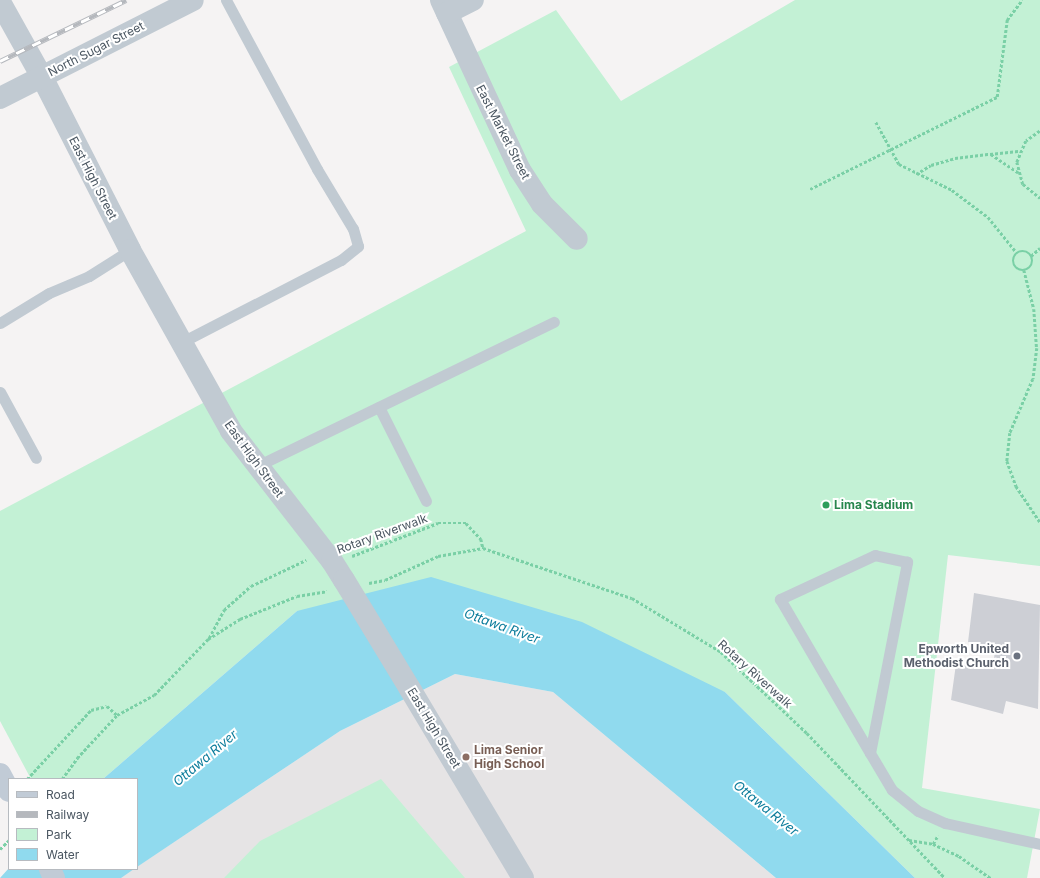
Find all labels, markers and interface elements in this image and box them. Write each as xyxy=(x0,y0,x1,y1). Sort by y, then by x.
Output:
street label: North Sugar Street xyxy=(46,19,146,79)
street label: East Market Street xyxy=(473,82,533,182)
street label: East High Street xyxy=(66,134,120,222)
street label: East High Street xyxy=(221,418,287,500)
place label: Lima Stadium xyxy=(834,498,913,512)
marker: Lima Stadium xyxy=(821,500,831,510)
street label: Rotary Riverwalk xyxy=(335,511,429,557)
water label: Ottawa River xyxy=(462,605,542,647)
street label: Rotary Riverwalk xyxy=(715,637,795,711)
place label: Epworth United Methodist Church xyxy=(904,642,1009,670)
marker: Epworth United Methodist Church xyxy=(1012,651,1022,661)
street label: East High Street xyxy=(404,685,464,771)
water label: Ottawa River xyxy=(170,727,240,789)
place label: Lima Senior High School xyxy=(474,743,544,771)
marker: Lima Senior High School xyxy=(461,752,471,762)
water label: Ottawa River xyxy=(730,777,802,839)
legend xyxy=(8,778,138,870)
text: Road xyxy=(46,787,75,802)
text: Railway xyxy=(46,807,89,822)
text: Park xyxy=(46,827,72,842)
text: Water xyxy=(46,847,79,862)

